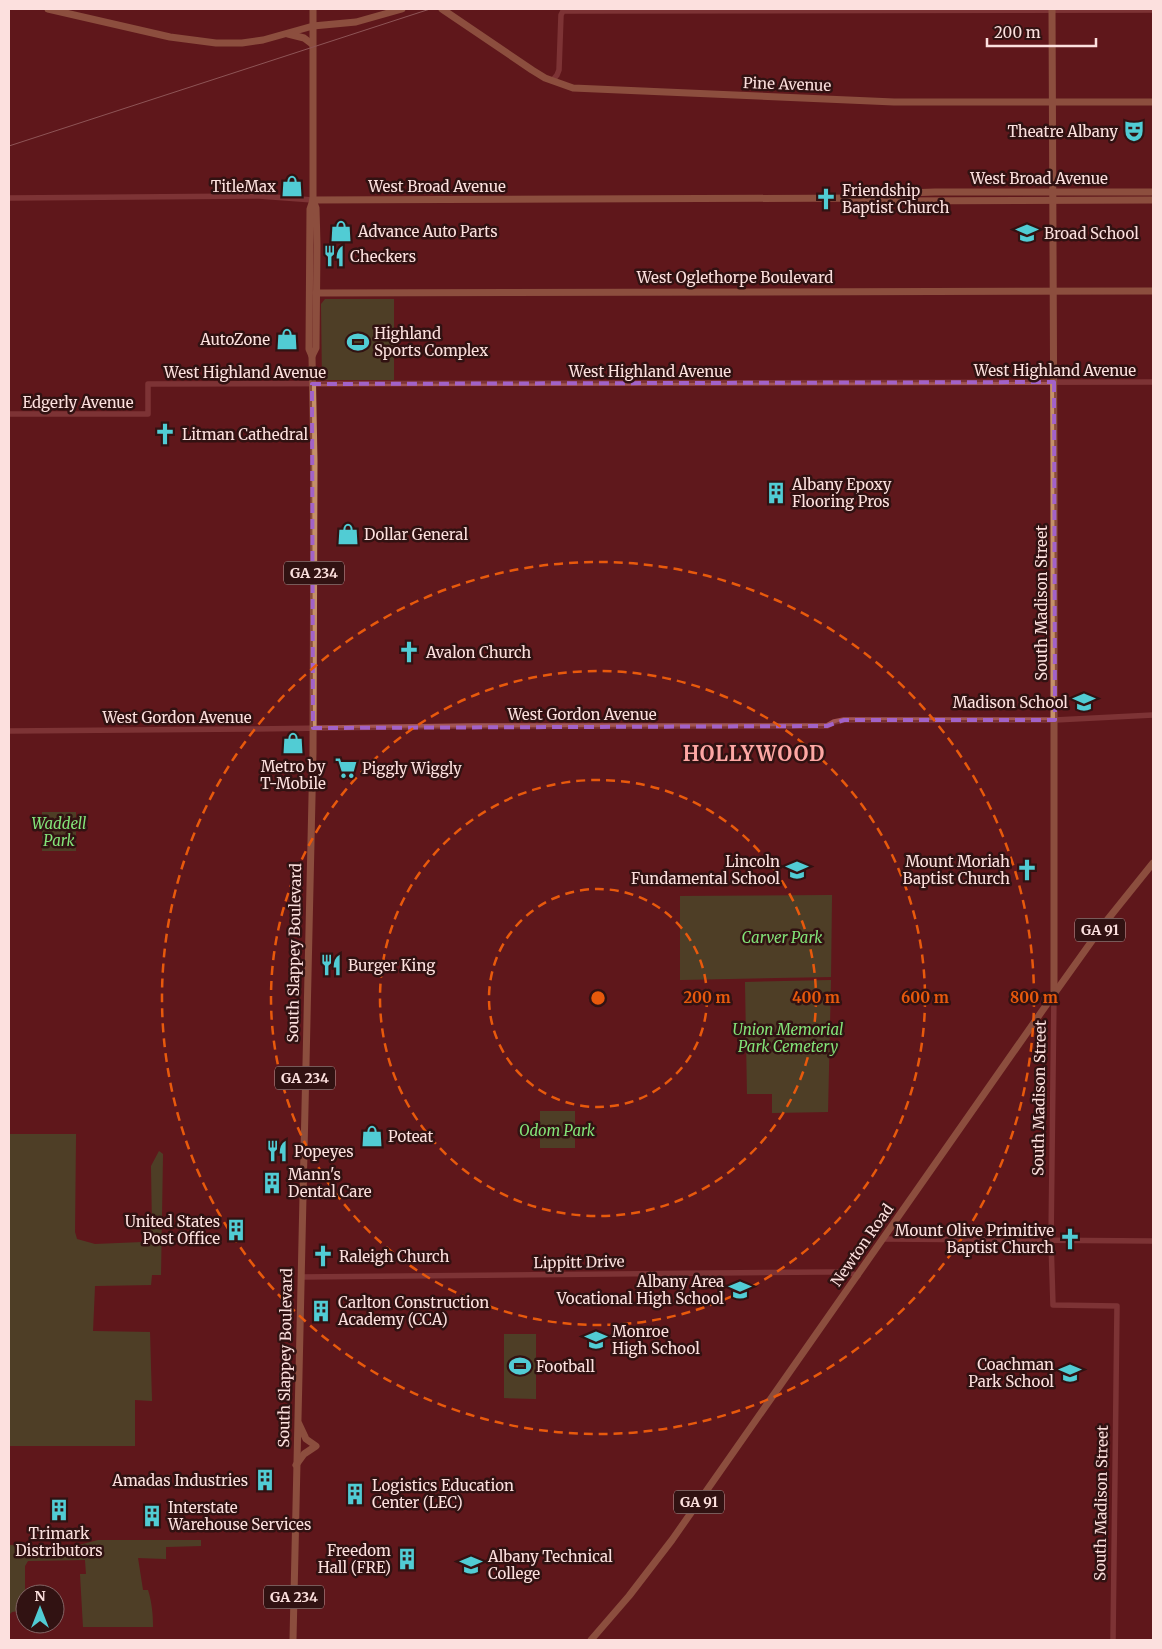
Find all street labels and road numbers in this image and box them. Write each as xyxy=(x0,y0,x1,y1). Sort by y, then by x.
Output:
street label: Pine Avenue xyxy=(742,73,832,95)
street label: West Broad Avenue xyxy=(969,169,1108,188)
street label: West Broad Avenue xyxy=(367,177,506,196)
street label: West Oglethorpe Boulevard xyxy=(636,268,833,287)
street label: West Highland Avenue xyxy=(973,361,1136,380)
street label: West Highland Avenue xyxy=(568,362,731,381)
street label: West Highland Avenue xyxy=(163,363,326,382)
street label: Edgerly Avenue xyxy=(22,393,134,412)
street label: South Madison Street xyxy=(1032,525,1051,681)
road number: GA 234 xyxy=(284,562,344,584)
street label: West Gordon Avenue xyxy=(506,705,657,724)
street label: West Gordon Avenue xyxy=(101,708,252,727)
street label: South Slappey Boulevard xyxy=(283,863,305,1043)
road number: GA 91 xyxy=(1075,918,1125,942)
street label: South Madison Street xyxy=(1028,1020,1050,1176)
road number: GA 234 xyxy=(275,1066,335,1090)
street label: Newton Road xyxy=(827,1200,897,1290)
street label: Lippitt Drive xyxy=(533,1252,625,1272)
street label: South Slappey Boulevard xyxy=(274,1268,296,1448)
street label: South Madison Street xyxy=(1090,1425,1112,1581)
road number: GA 91 xyxy=(674,1490,724,1514)
road number: GA 234 xyxy=(264,1585,324,1608)

